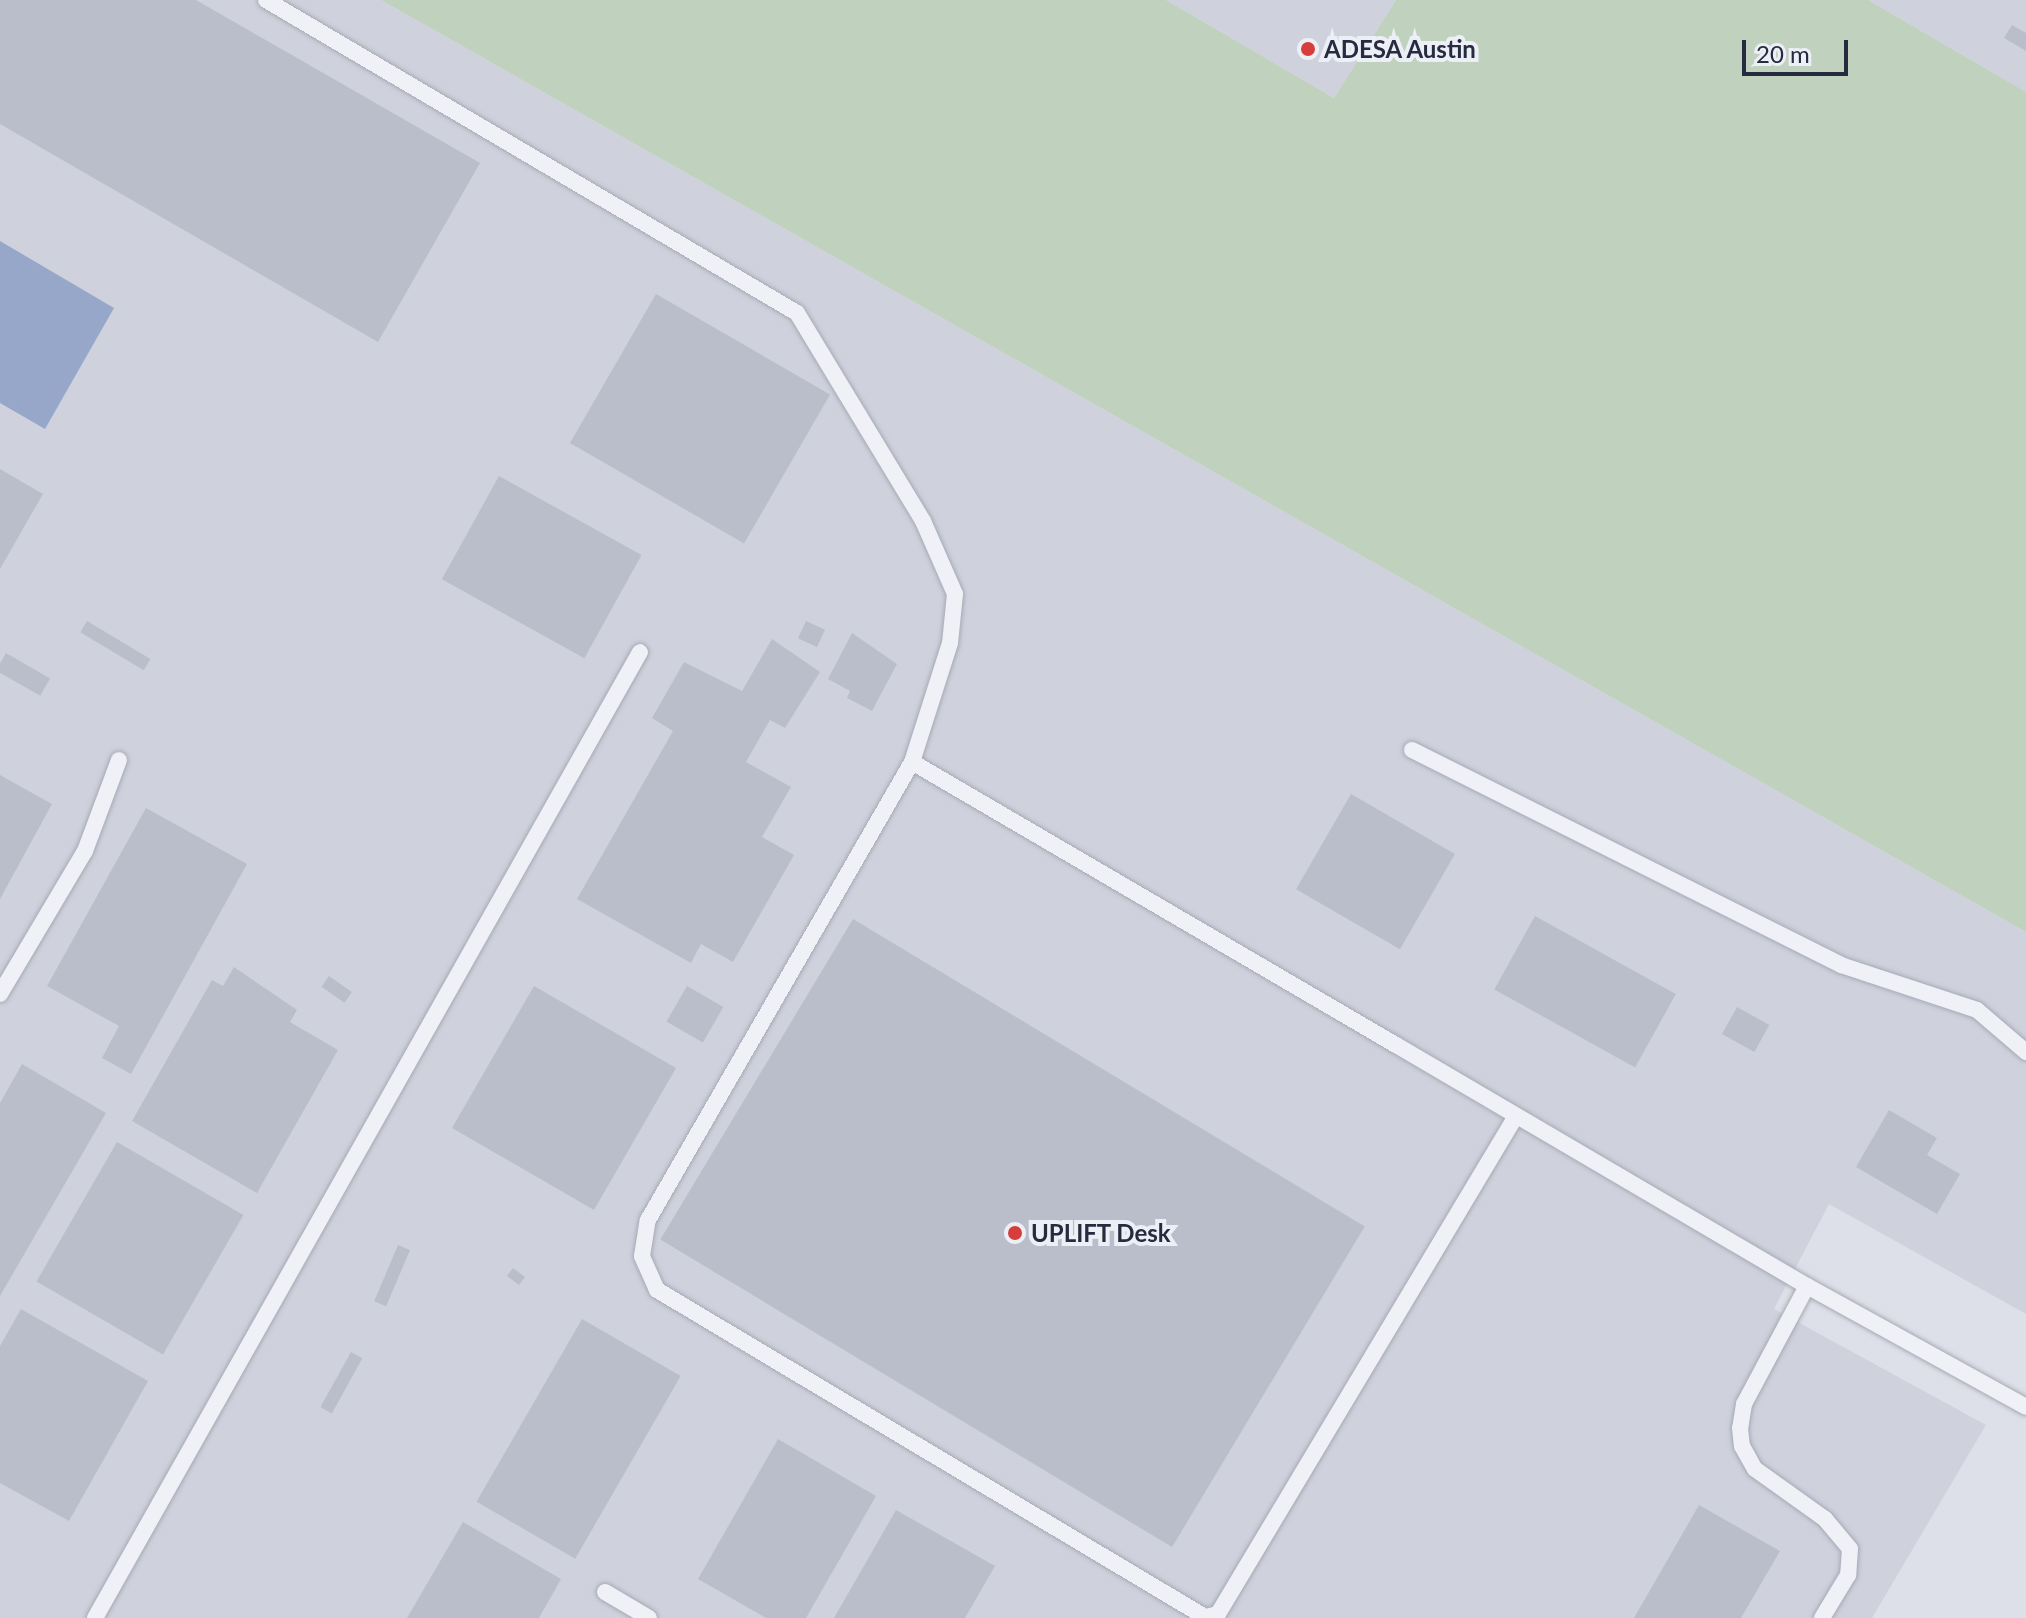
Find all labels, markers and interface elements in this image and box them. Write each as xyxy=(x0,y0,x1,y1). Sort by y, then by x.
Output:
scale bar xyxy=(1746,24,1852,74)
place label: ADESA Austin xyxy=(1324,35,1477,63)
text: 20 m xyxy=(1756,39,1810,68)
marker: ADESA Austin xyxy=(1299,40,1317,58)
place label: UPLIFT Desk xyxy=(1031,1219,1171,1247)
marker: UPLIFT Desk xyxy=(1006,1224,1024,1242)

